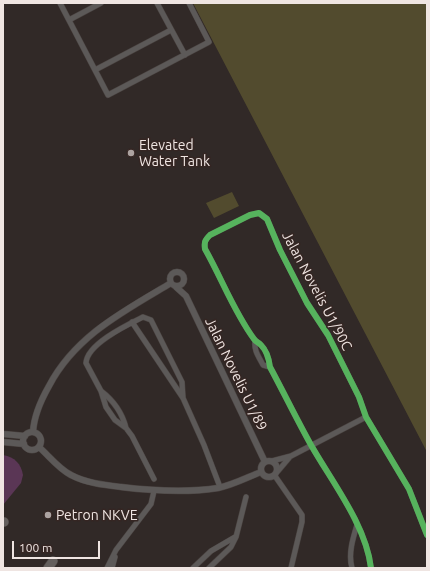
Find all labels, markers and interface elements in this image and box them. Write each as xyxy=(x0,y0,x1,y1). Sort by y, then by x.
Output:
place label: Elevated Water Tank xyxy=(139,137,210,170)
marker: Elevated Water Tank xyxy=(126,148,136,158)
street label: Jalan Novelis U1/90C xyxy=(279,229,355,353)
street label: Jalan Novelis U1/89 xyxy=(201,315,271,433)
place label: Petron NKVE xyxy=(56,507,138,523)
marker: Petron NKVE xyxy=(43,510,53,520)
scale bar xyxy=(14,533,102,559)
text: 100 m xyxy=(19,541,52,554)

